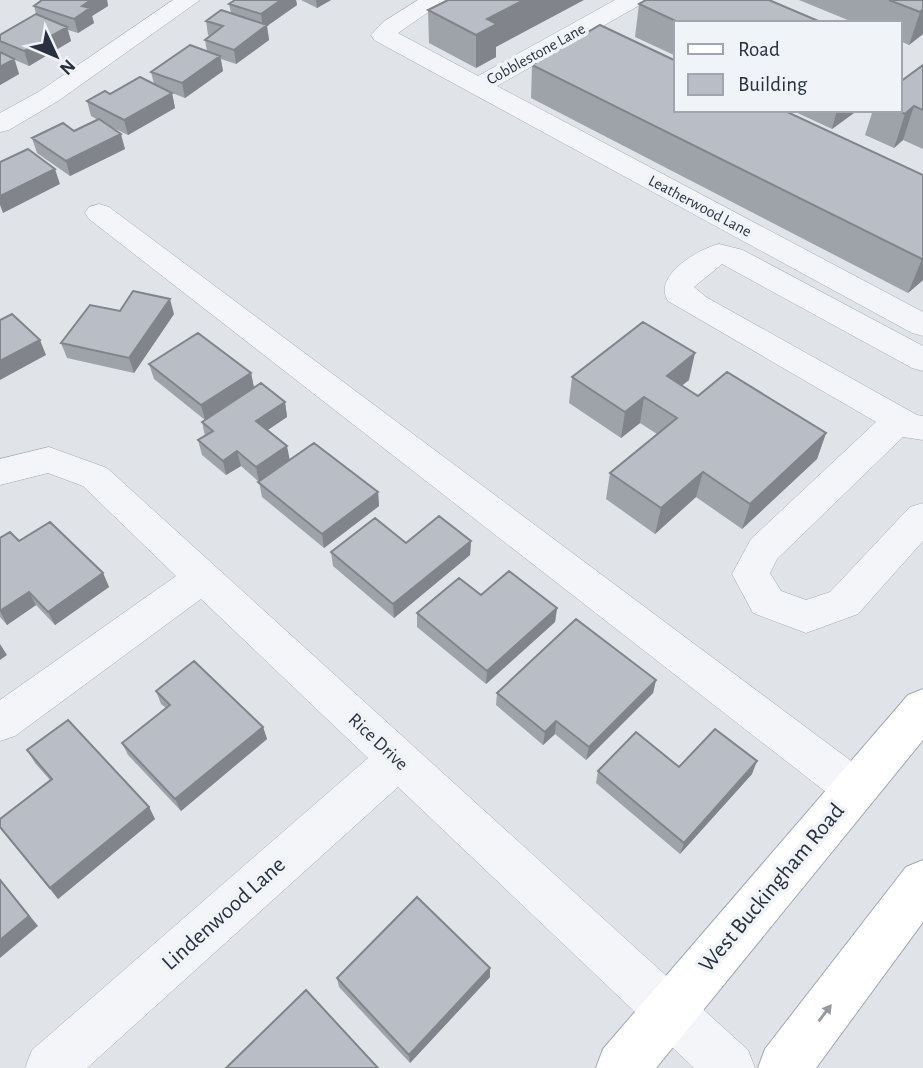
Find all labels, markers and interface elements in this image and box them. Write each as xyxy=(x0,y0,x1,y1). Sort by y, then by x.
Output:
street label: Cobblestone Lane xyxy=(484,20,588,88)
north arrow xyxy=(21,21,91,91)
legend xyxy=(674,21,902,112)
text: Road xyxy=(738,39,780,60)
text: N xyxy=(56,55,79,78)
text: Building xyxy=(738,74,808,95)
street label: Leatherwood Lane xyxy=(646,172,754,240)
street label: Rice Drive xyxy=(345,710,411,774)
street label: West Buckingham Road xyxy=(695,799,849,977)
street label: Lindenwood Lane xyxy=(158,853,290,975)
one-way arrow xyxy=(818,1004,832,1023)

